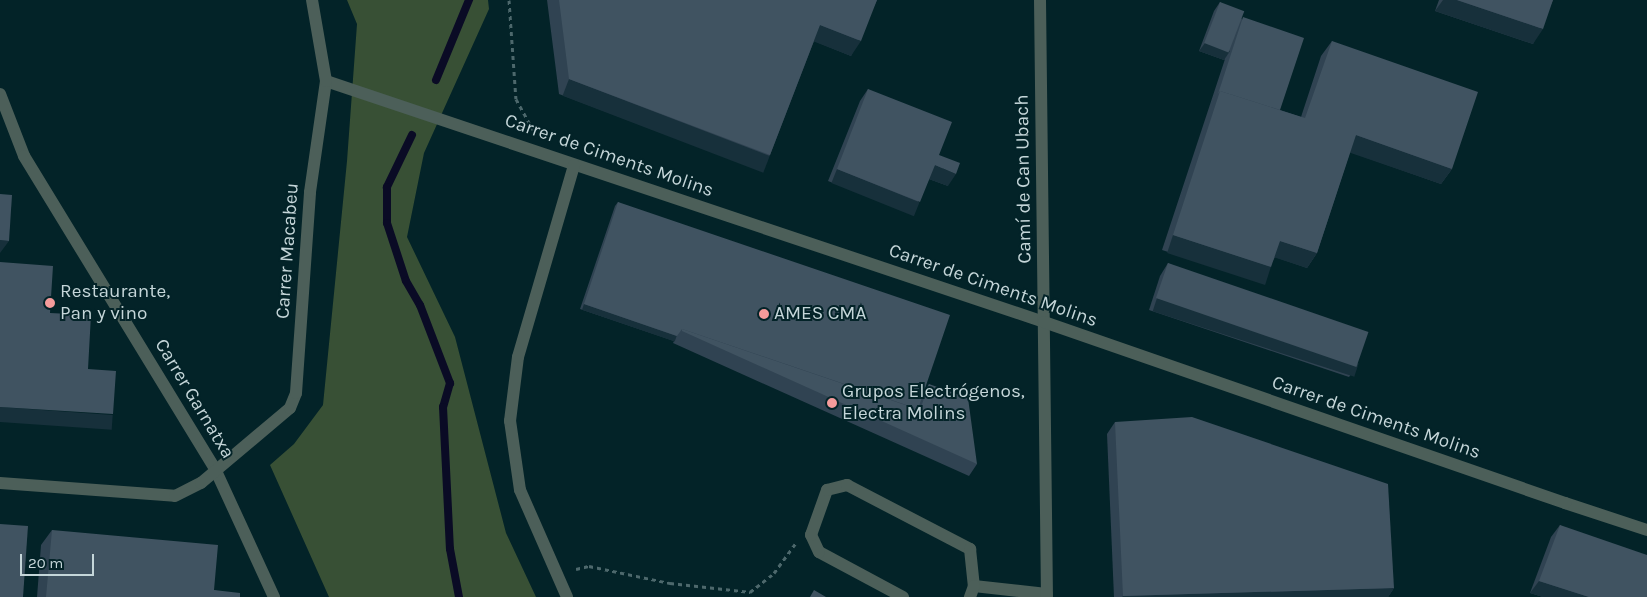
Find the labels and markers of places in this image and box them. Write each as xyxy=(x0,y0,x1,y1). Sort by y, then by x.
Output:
place label: Restaurante, Pan y vino xyxy=(60,281,170,325)
marker: Restaurante, Pan y vino xyxy=(44,297,56,309)
place label: AMES CMA xyxy=(774,303,866,325)
marker: AMES CMA xyxy=(758,308,770,320)
place label: Grupos Electrógenos, Electra Molins xyxy=(842,381,1025,425)
marker: Grupos Electrógenos, Electra Molins xyxy=(826,397,838,409)

